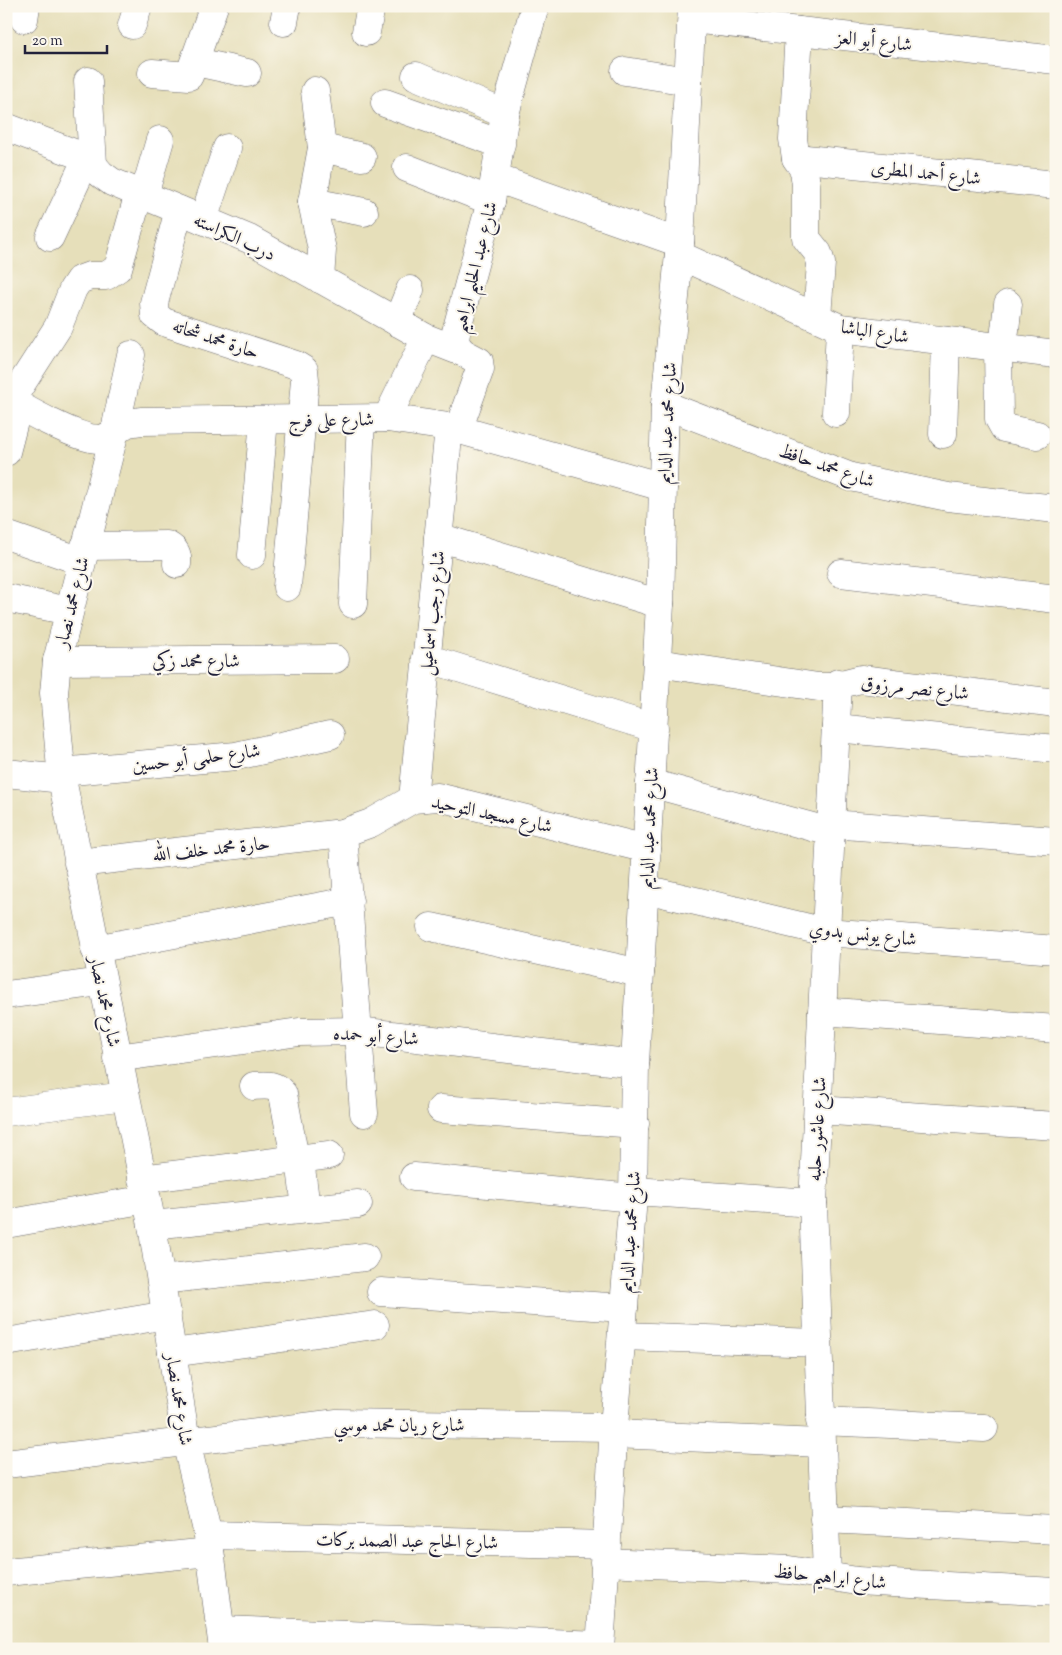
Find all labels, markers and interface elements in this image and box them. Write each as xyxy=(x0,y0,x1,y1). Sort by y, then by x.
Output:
scale bar xyxy=(25,22,108,54)
street label: شارع أبو العز xyxy=(832,24,913,60)
text: 20 m xyxy=(32,31,63,52)
street label: شارع أحمد المطرى xyxy=(869,154,982,194)
street label: شارع عبد الحليم ابراهيم xyxy=(447,199,510,337)
street label: درب الكراسته xyxy=(188,207,280,269)
street label: حارة محمد شحاته xyxy=(168,314,262,367)
street label: شارع الباشا xyxy=(839,315,911,352)
street label: شارع محمد عبد الدايم xyxy=(652,361,686,485)
street label: شارع على فرج xyxy=(288,407,374,438)
street label: شارع محمد حافظ xyxy=(775,438,878,496)
street label: شارع رجب اسماعيل xyxy=(413,549,453,677)
street label: شارع محمد نصار xyxy=(49,554,98,653)
street label: شارع محمد زكي xyxy=(152,649,240,676)
street label: شارع نصر مرزوق xyxy=(859,670,970,709)
street label: شارع حلمى أبو حسين xyxy=(131,737,262,781)
street label: شارع محمد عبد الدايم xyxy=(634,766,668,890)
street label: شارع مسجد التوحيد xyxy=(429,789,554,841)
street label: حارة محمد خلف الله xyxy=(151,828,271,870)
street label: شارع يونس بدوي xyxy=(808,916,918,955)
street label: شارع محمد نصار xyxy=(80,951,126,1050)
street label: شارع أبو حمده xyxy=(332,1020,419,1054)
street label: شارع عاشور حلبه xyxy=(802,1076,835,1182)
street label: شارع محمد عبد الدايم xyxy=(614,1170,650,1294)
street label: شارع محمد نصار xyxy=(157,1349,198,1448)
street label: شارع ريان محمد موسي xyxy=(333,1413,465,1442)
street label: شارع الحاج عبد الصمد بركات xyxy=(316,1527,498,1560)
street label: شارع ابراهيم حافظ xyxy=(772,1559,888,1602)

